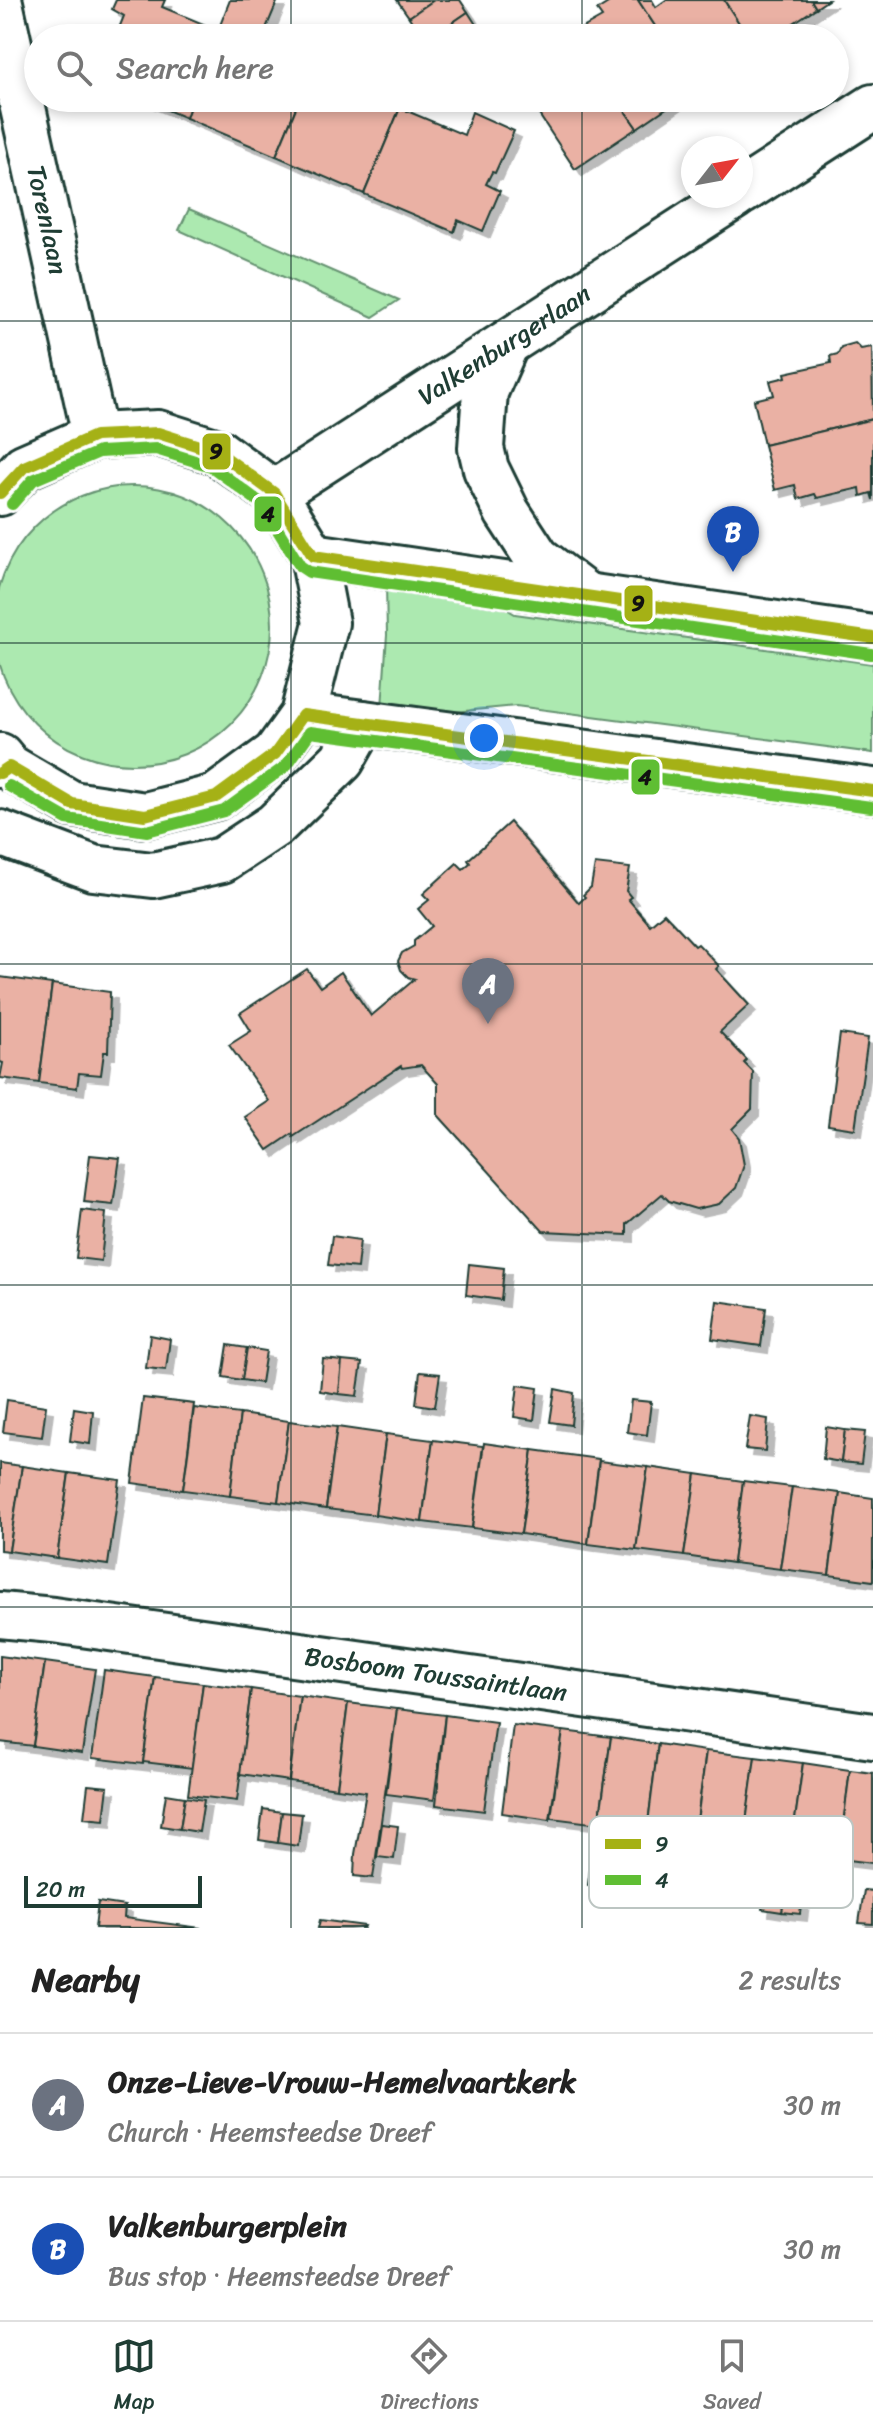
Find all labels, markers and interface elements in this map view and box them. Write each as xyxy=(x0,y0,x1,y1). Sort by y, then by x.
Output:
search box xyxy=(24,24,849,112)
text: Search here xyxy=(116,41,274,95)
icon: search xyxy=(52,46,96,90)
north arrow xyxy=(681,136,753,208)
street label: Torenlaan xyxy=(13,161,82,279)
street label: Valkenburgerlaan xyxy=(408,271,601,418)
line badge: 9 xyxy=(201,432,232,471)
text: 9 xyxy=(209,432,223,471)
line badge: 4 xyxy=(253,495,283,533)
text: 4 xyxy=(260,495,275,534)
pin: B xyxy=(707,506,759,572)
line badge: 9 xyxy=(623,584,654,623)
text: 9 xyxy=(631,584,645,623)
your location xyxy=(464,718,504,758)
line badge: 4 xyxy=(630,758,661,796)
text: 4 xyxy=(637,758,652,797)
pin: A xyxy=(462,958,514,1024)
street label: Bosboom Toussaintlaan xyxy=(302,1633,570,1716)
legend xyxy=(589,1816,853,1908)
text: 9 xyxy=(655,1825,669,1864)
text: 4 xyxy=(655,1861,669,1900)
text: 20 m xyxy=(36,1870,85,1909)
scale bar xyxy=(24,1872,202,1908)
text: Nearby xyxy=(32,1950,140,2010)
text: 2 results xyxy=(739,1957,841,2003)
text: Onze-Lieve-Vrouw-Hemelvaartkerk xyxy=(108,2055,576,2109)
text: A xyxy=(49,2082,67,2128)
text: 30 m xyxy=(784,2082,841,2128)
text: Church · Heemsteedse Dreef xyxy=(108,2109,432,2155)
text: Valkenburgerplein xyxy=(108,2199,347,2253)
text: B xyxy=(50,2226,66,2272)
text: 30 m xyxy=(784,2226,841,2272)
text: Bus stop · Heemsteedse Dreef xyxy=(108,2253,450,2299)
tab: Map xyxy=(112,2334,156,2421)
tab: Directions xyxy=(380,2334,479,2421)
tab: Saved xyxy=(703,2334,761,2421)

